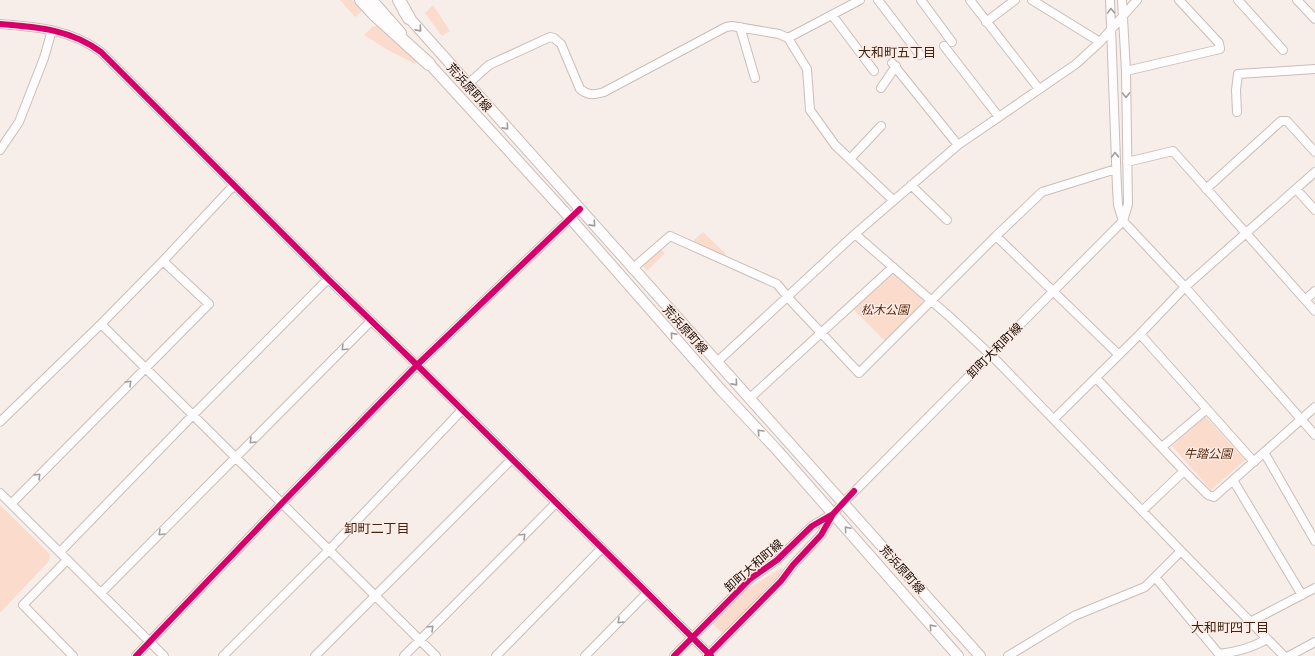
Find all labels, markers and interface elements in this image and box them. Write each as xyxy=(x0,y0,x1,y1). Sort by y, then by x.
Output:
one-way arrow xyxy=(1106,8,1115,14)
one-way arrow xyxy=(415,25,422,32)
district label: 大和町五丁目 xyxy=(858,43,936,60)
street label: 荒浜原町線 xyxy=(444,59,496,115)
one-way arrow xyxy=(1122,92,1130,98)
one-way arrow xyxy=(501,122,508,129)
one-way arrow xyxy=(1111,152,1120,158)
one-way arrow xyxy=(588,219,595,226)
street label: 荒浜原町線 xyxy=(660,301,712,357)
park label: 松木公園 xyxy=(861,301,911,317)
street label: 卸町大和町線 xyxy=(963,319,1025,381)
one-way arrow xyxy=(671,333,678,340)
one-way arrow xyxy=(341,343,349,351)
one-way arrow xyxy=(730,378,738,386)
one-way arrow xyxy=(124,380,132,388)
one-way arrow xyxy=(757,429,765,437)
one-way arrow xyxy=(249,436,257,444)
park label: 牛踏公園 xyxy=(1184,445,1234,461)
one-way arrow xyxy=(33,473,41,481)
district label: 卸町二丁目 xyxy=(343,519,410,536)
one-way arrow xyxy=(844,526,851,534)
one-way arrow xyxy=(158,528,166,536)
one-way arrow xyxy=(518,534,526,541)
street label: 卸町大和町線 xyxy=(721,535,785,595)
street label: 荒浜原町線 xyxy=(877,541,929,597)
one-way arrow xyxy=(617,616,624,624)
district label: 大和町四丁目 xyxy=(1191,618,1269,635)
one-way arrow xyxy=(930,624,937,632)
one-way arrow xyxy=(426,625,434,633)

